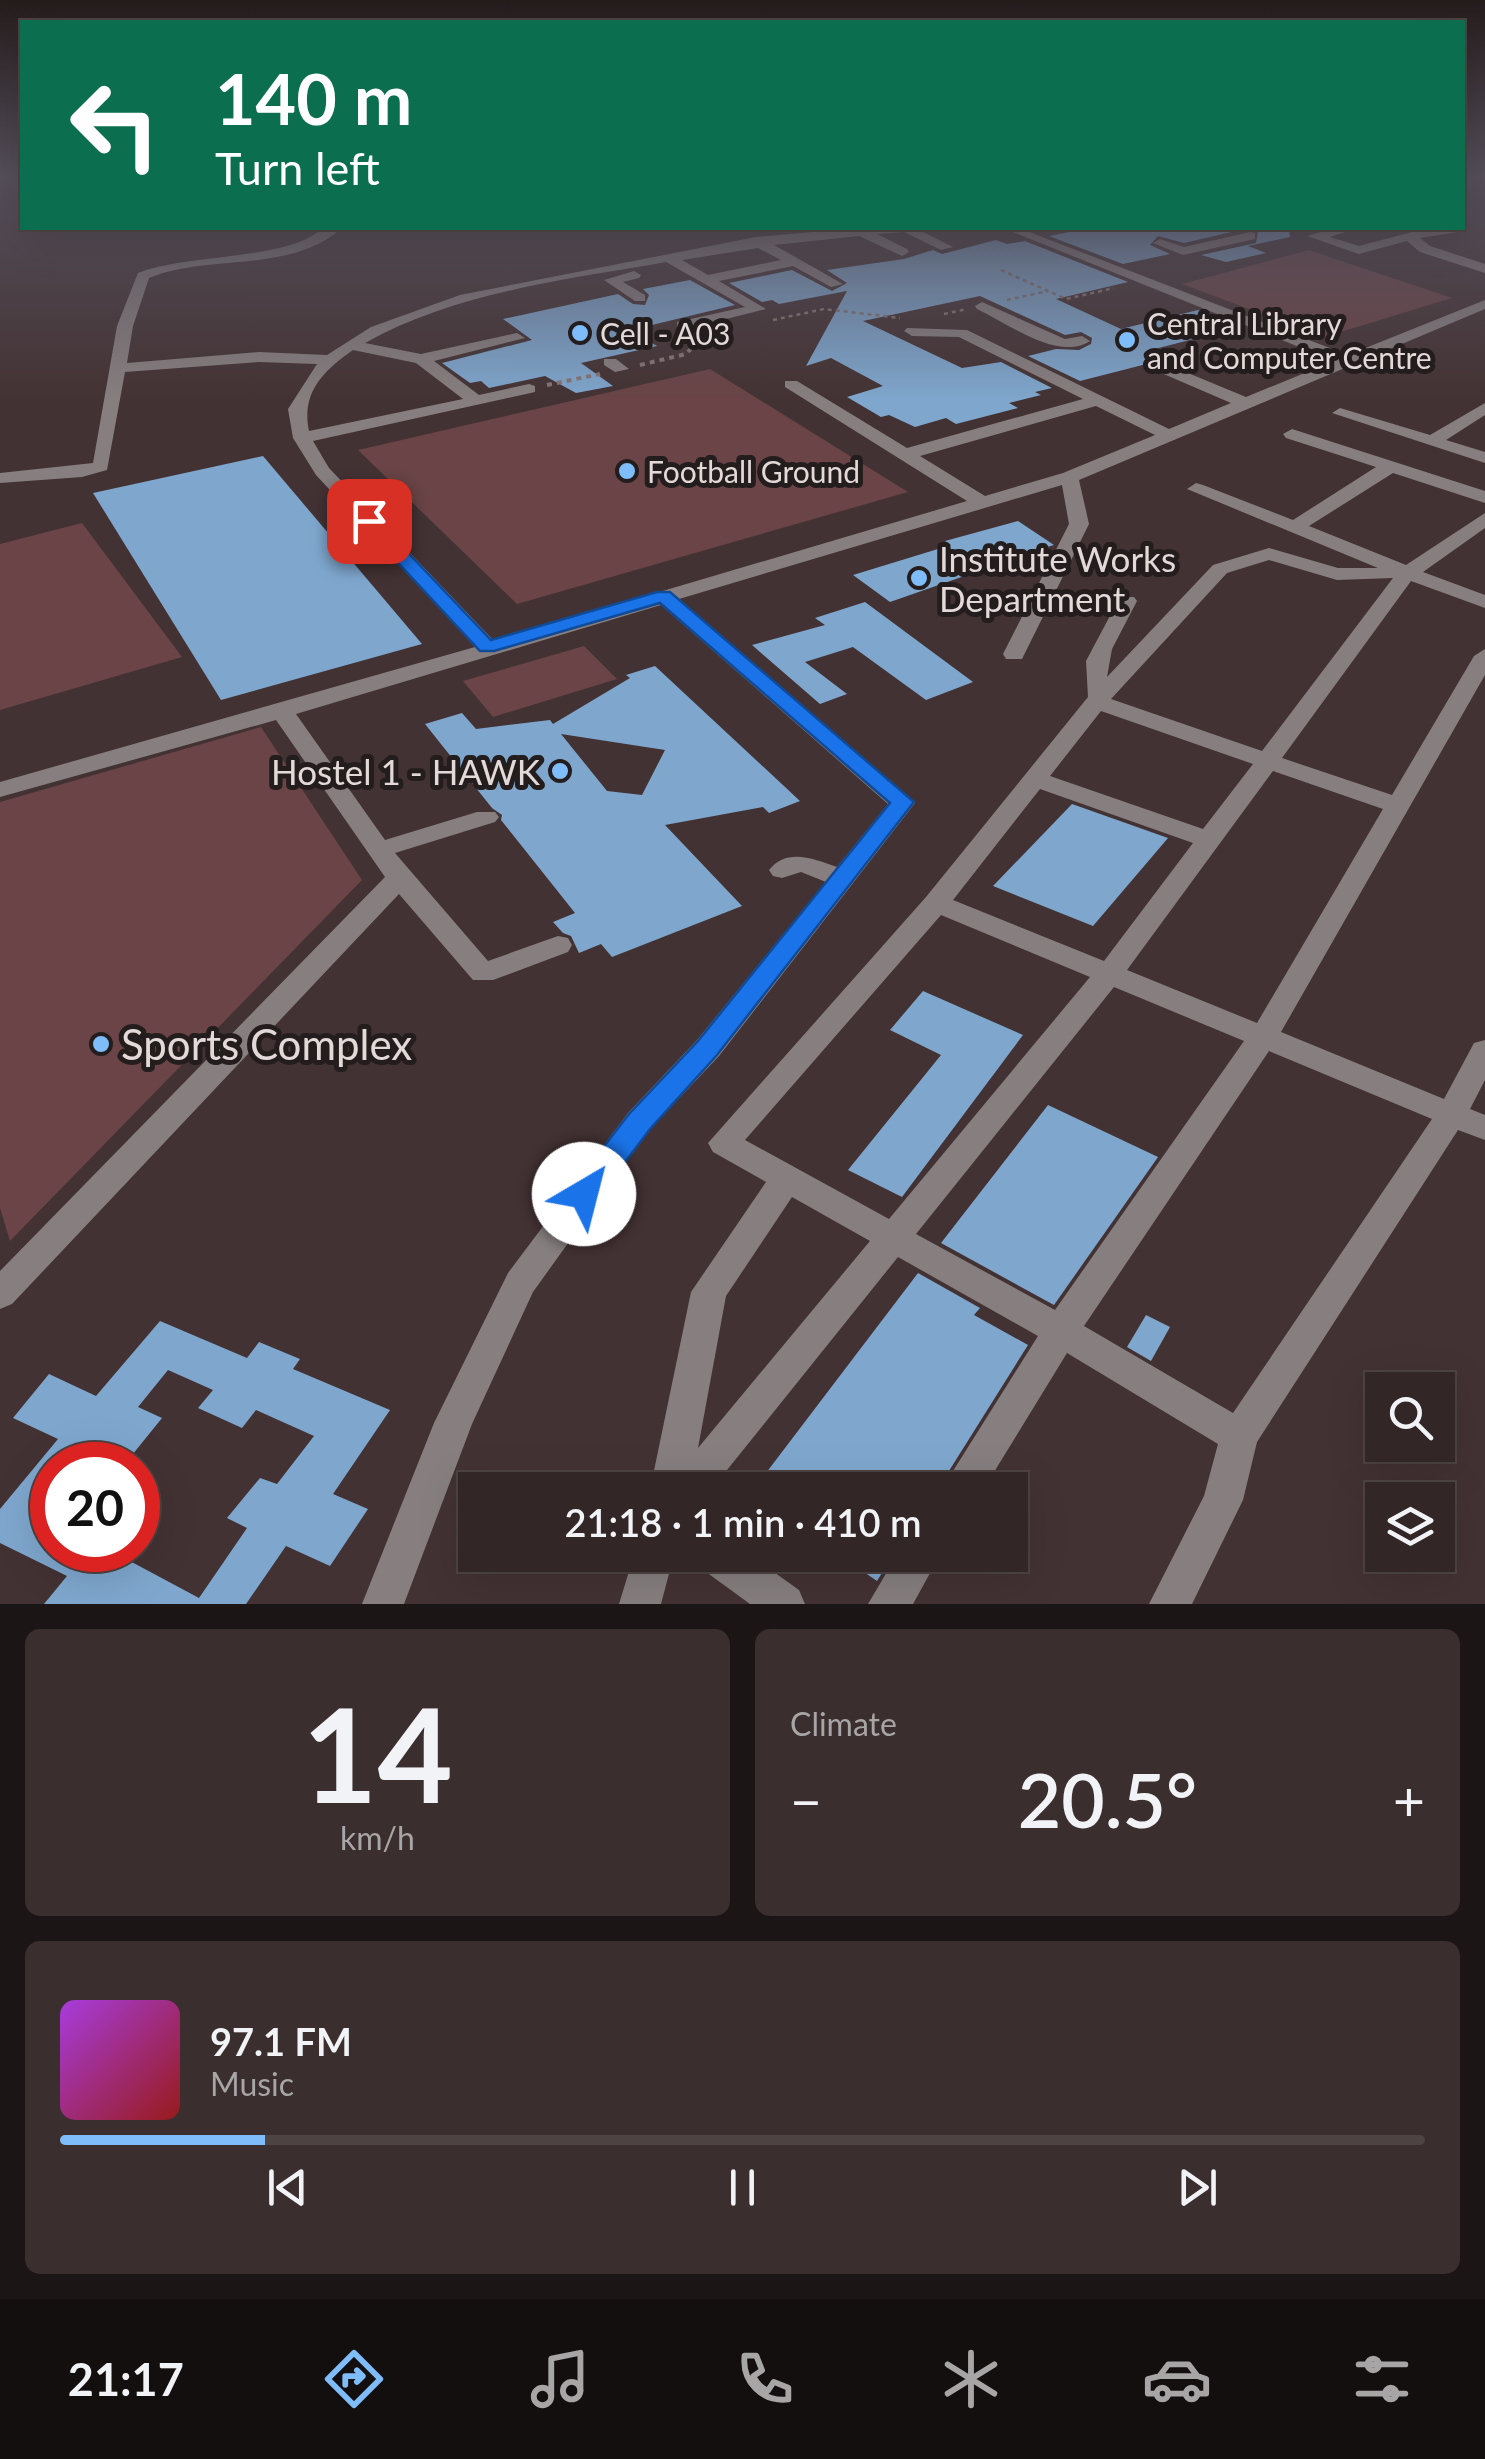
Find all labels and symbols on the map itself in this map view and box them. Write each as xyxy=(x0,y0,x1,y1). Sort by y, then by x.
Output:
place label: Central Library and Computer Centre xyxy=(1147,305,1432,375)
place label: Cell - A03 xyxy=(600,315,730,351)
marker: Cell - A03 xyxy=(569,322,591,344)
marker: Central Library and Computer Centre xyxy=(1116,329,1138,351)
place label: Football Ground xyxy=(647,453,860,489)
marker: Football Ground xyxy=(616,460,638,482)
pin xyxy=(327,479,412,564)
place label: Institute Works Department xyxy=(939,537,1176,619)
marker: Institute Works Department xyxy=(908,567,930,589)
place label: Hostel 1 - HAWK xyxy=(271,750,541,792)
marker: Hostel 1 - HAWK xyxy=(549,760,571,782)
place label: Sports Complex xyxy=(121,1019,412,1069)
marker: Sports Complex xyxy=(90,1033,112,1055)
position arrow xyxy=(532,1142,636,1246)
speed limit sign: 20 xyxy=(30,1442,160,1572)

